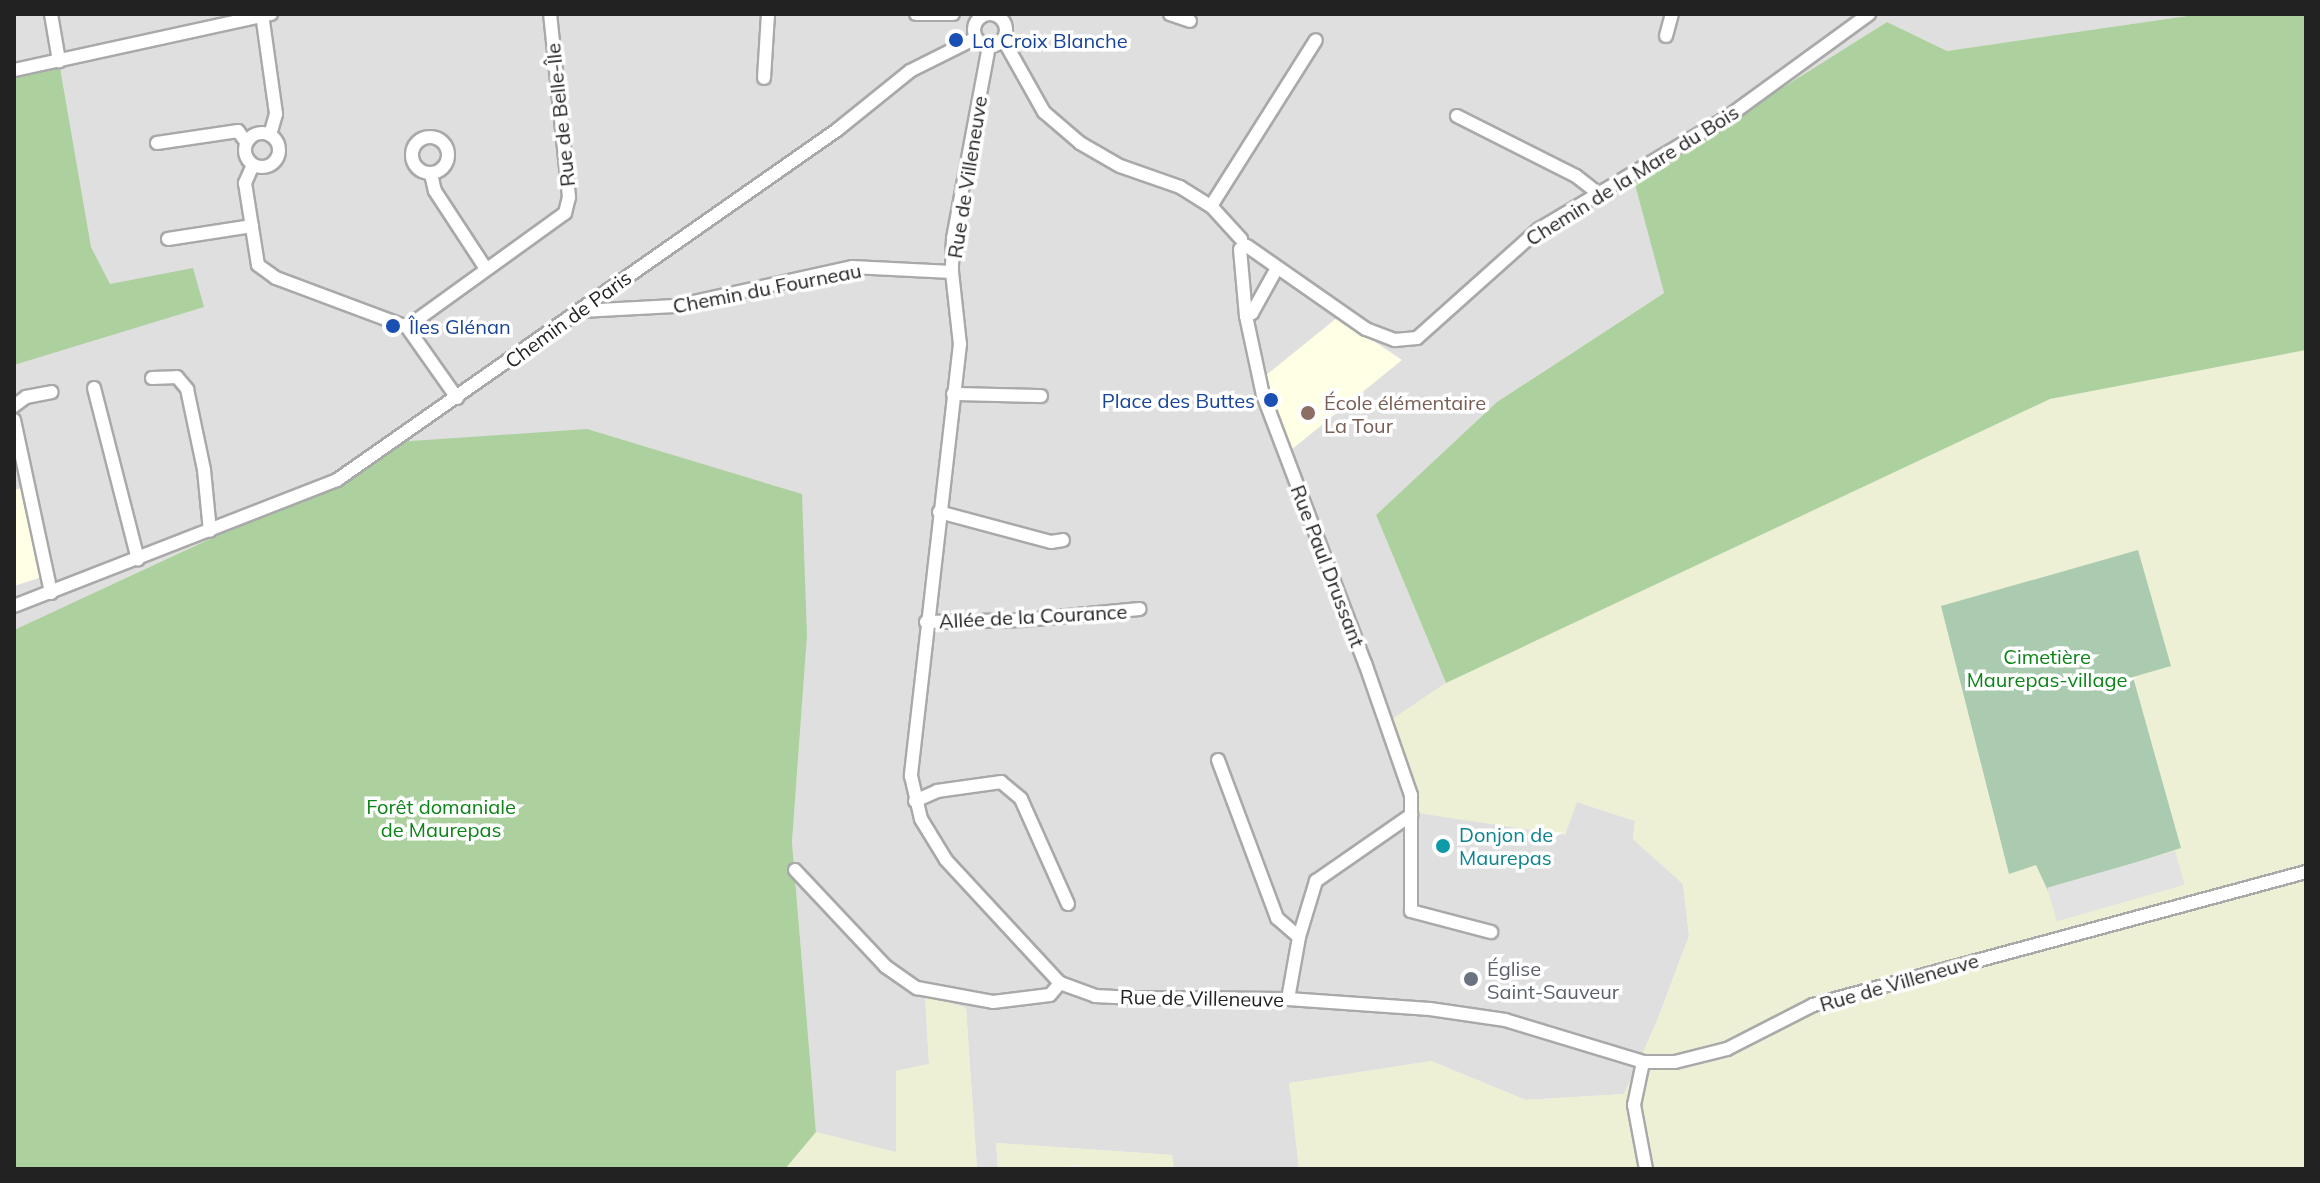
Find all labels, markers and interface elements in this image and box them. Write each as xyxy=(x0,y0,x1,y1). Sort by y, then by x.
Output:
place label: La Croix Blanche xyxy=(972,28,1128,52)
marker: La Croix Blanche xyxy=(947,31,965,49)
street label: Rue de Belle-Île xyxy=(541,42,579,188)
street label: Rue de Villeneuve xyxy=(942,94,992,260)
street label: Chemin de la Mare du Bois xyxy=(1521,100,1743,250)
street label: Chemin du Fourneau xyxy=(671,258,863,318)
street label: Chemin de Paris xyxy=(500,265,636,373)
place label: Îles Glénan xyxy=(409,314,511,338)
marker: Îles Glénan xyxy=(384,317,402,335)
place label: Place des Buttes xyxy=(1102,388,1255,412)
place label: École élémentaire La Tour xyxy=(1324,390,1486,437)
marker: Place des Buttes xyxy=(1262,391,1280,409)
marker: École élémentaire La Tour xyxy=(1299,404,1317,422)
street label: Rue Paul Drussant xyxy=(1286,481,1370,651)
street label: Allée de la Courance xyxy=(938,599,1128,633)
park label: Cimetière Maurepas-village xyxy=(1967,645,2127,692)
park label: Forêt domaniale de Maurepas xyxy=(366,794,516,841)
place label: Donjon de Maurepas xyxy=(1459,822,1553,869)
marker: Donjon de Maurepas xyxy=(1434,837,1452,855)
street label: Rue de Villeneuve xyxy=(1817,948,1981,1016)
place label: Église Saint-Sauveur xyxy=(1487,956,1619,1003)
marker: Église Saint-Sauveur xyxy=(1462,970,1480,988)
street label: Rue de Villeneuve xyxy=(1120,985,1284,1011)

